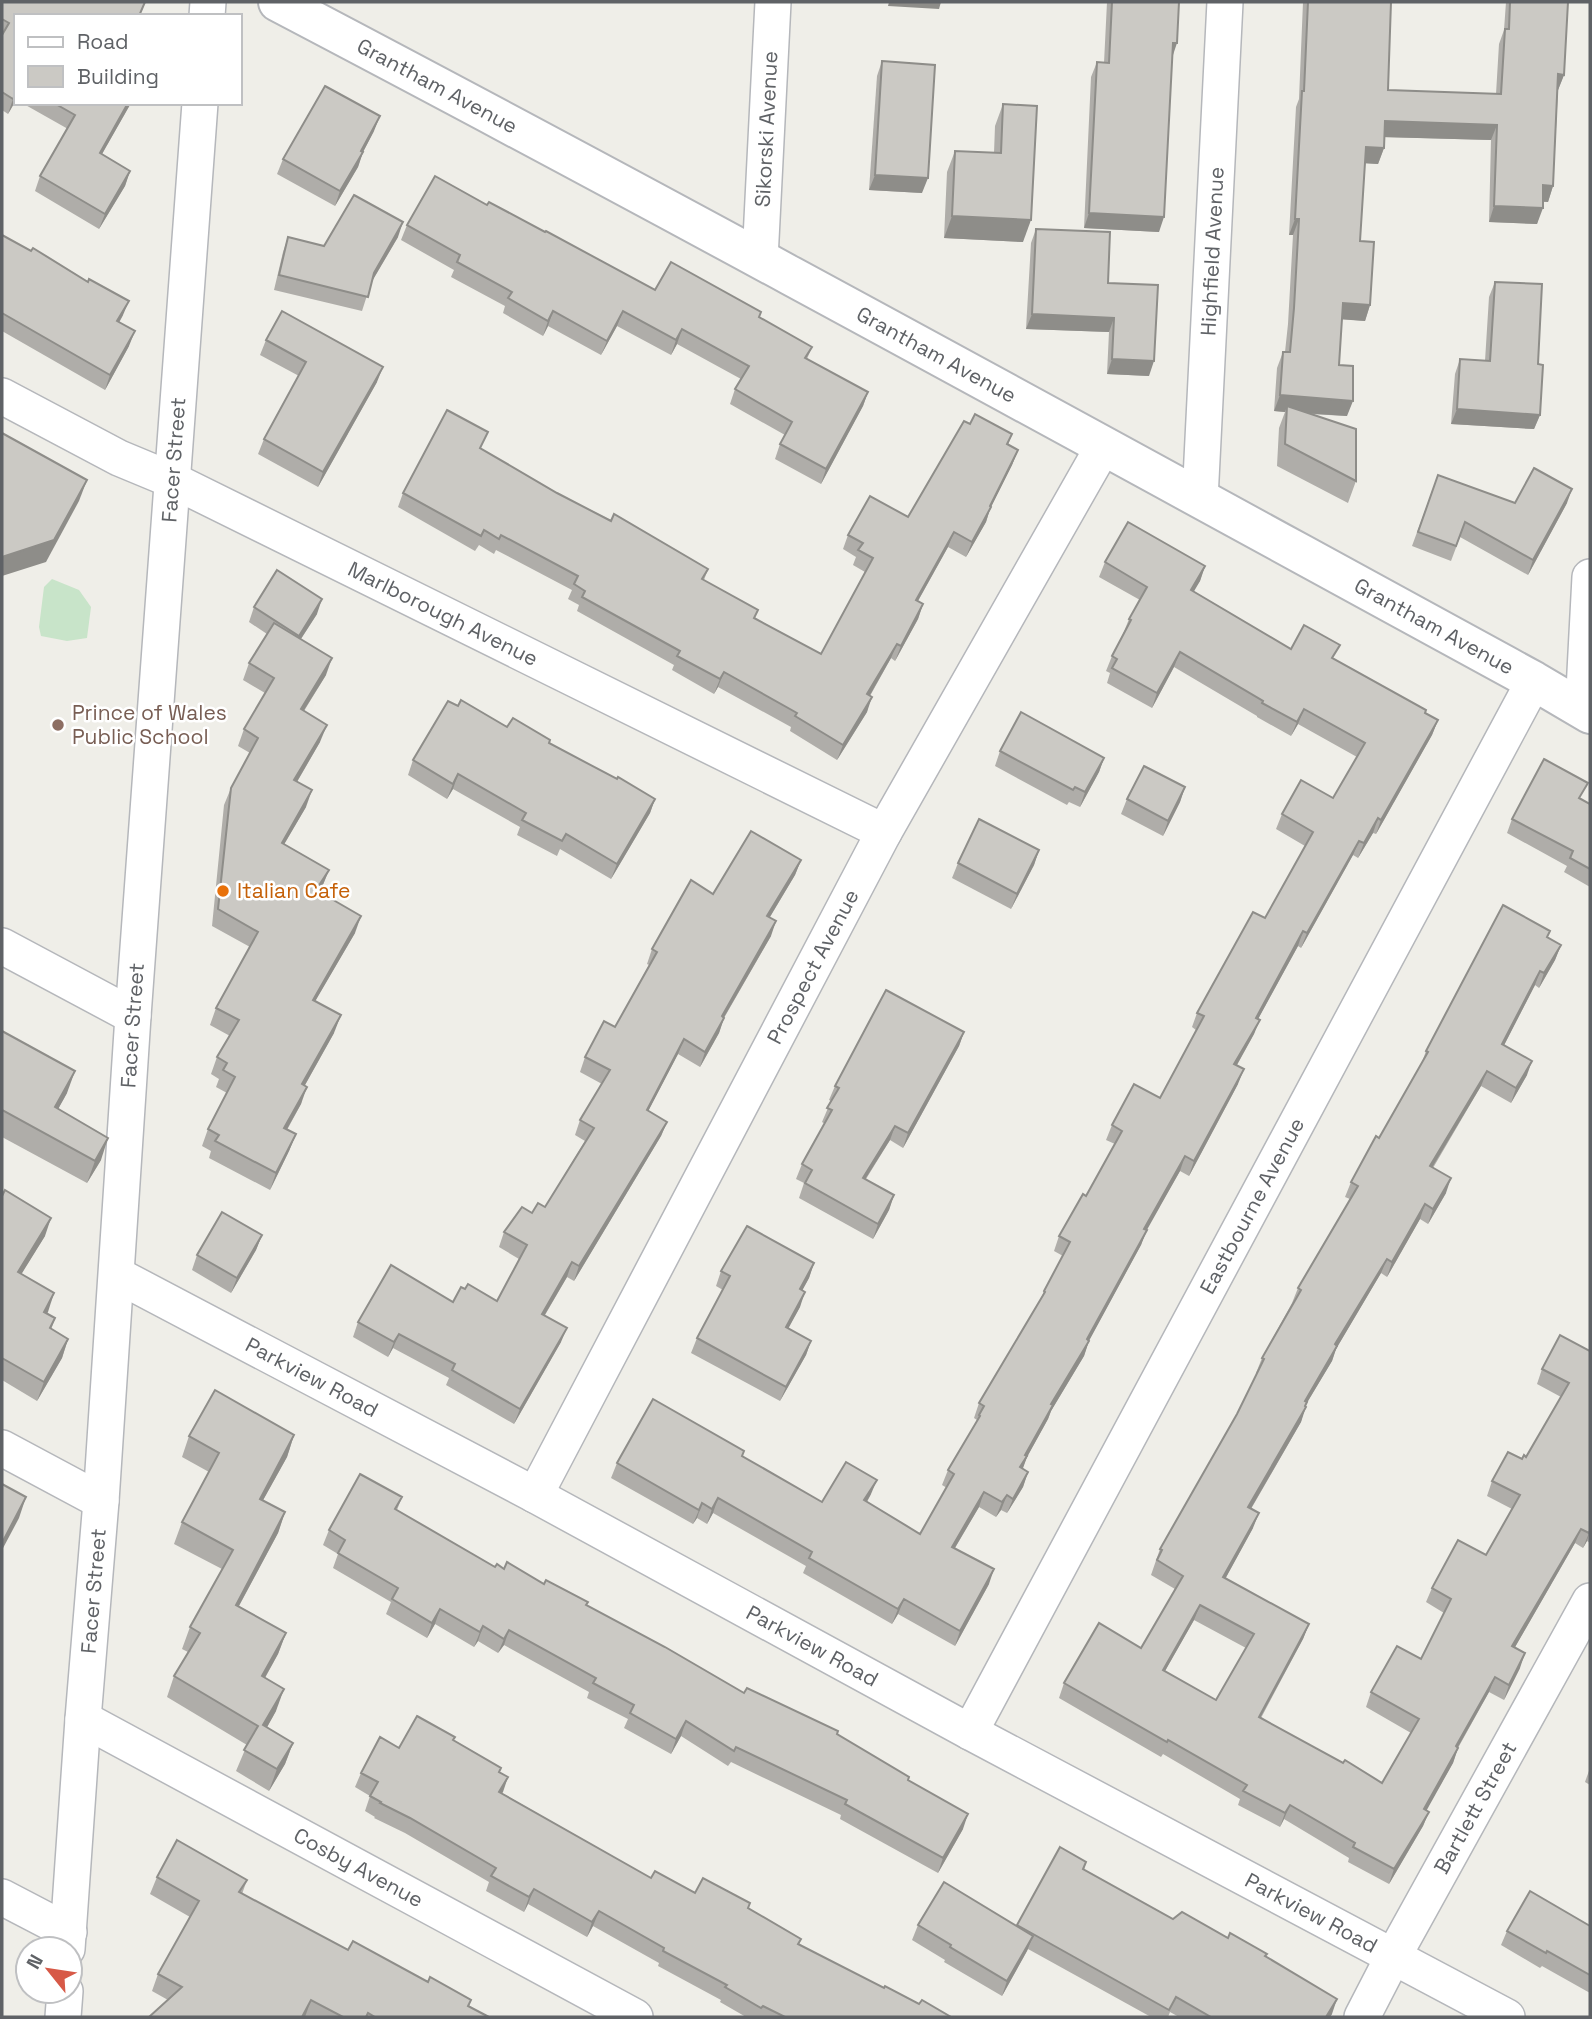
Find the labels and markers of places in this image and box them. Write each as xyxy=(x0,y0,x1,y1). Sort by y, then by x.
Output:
place label: Prince of Wales Public School xyxy=(72,699,227,750)
marker: Prince of Wales Public School xyxy=(50,717,66,733)
place label: Italian Cafe xyxy=(237,877,351,904)
marker: Italian Cafe xyxy=(215,883,231,899)

